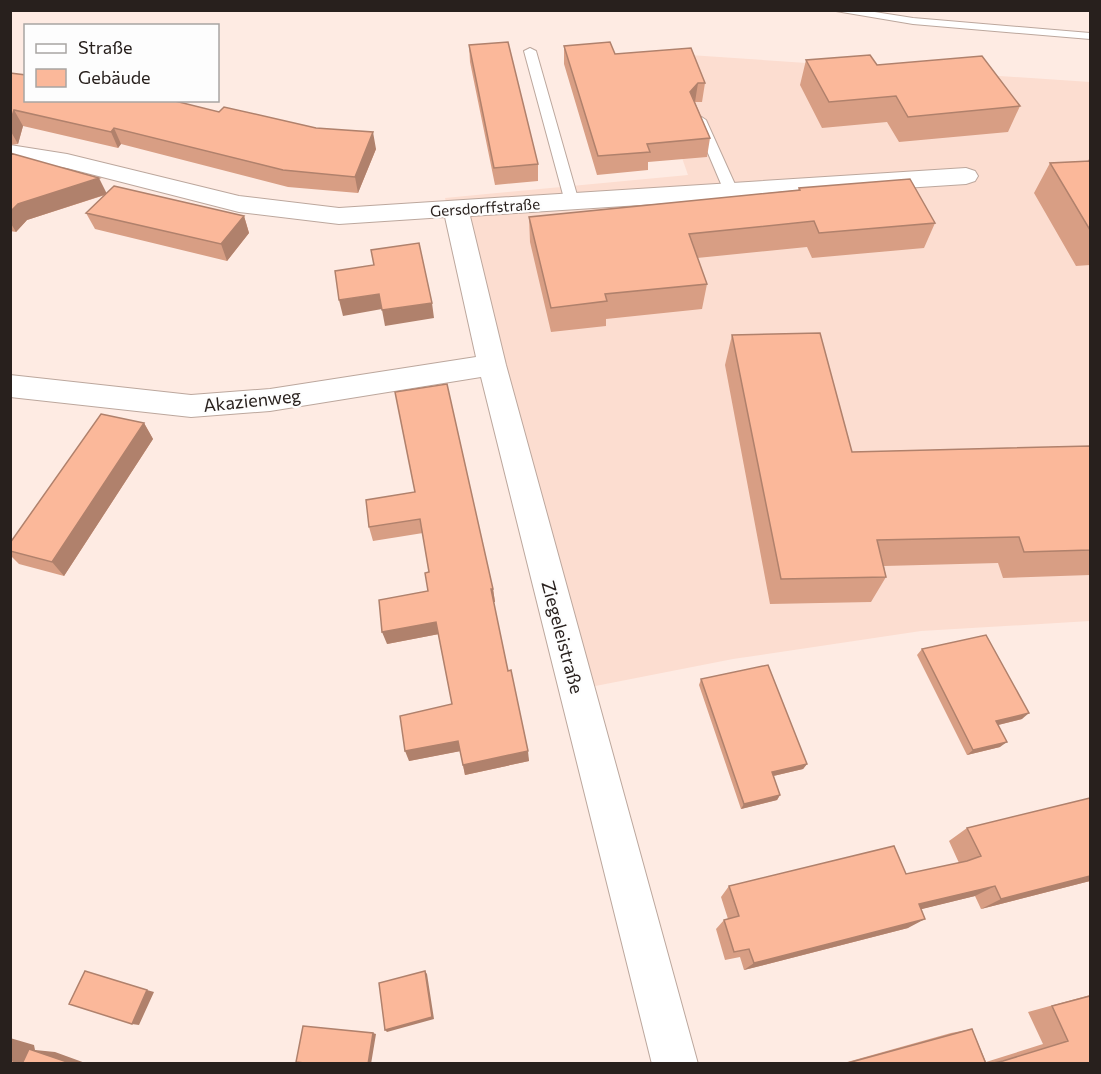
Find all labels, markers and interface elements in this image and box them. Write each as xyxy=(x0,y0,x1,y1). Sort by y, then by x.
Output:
legend xyxy=(24,24,219,102)
text: Straße xyxy=(78,36,133,58)
text: Gebäude xyxy=(78,66,151,88)
street label: Gersdorffstraße xyxy=(429,194,541,220)
street label: Akazienweg xyxy=(202,384,302,416)
street label: Ziegeleistraße xyxy=(537,578,589,696)

